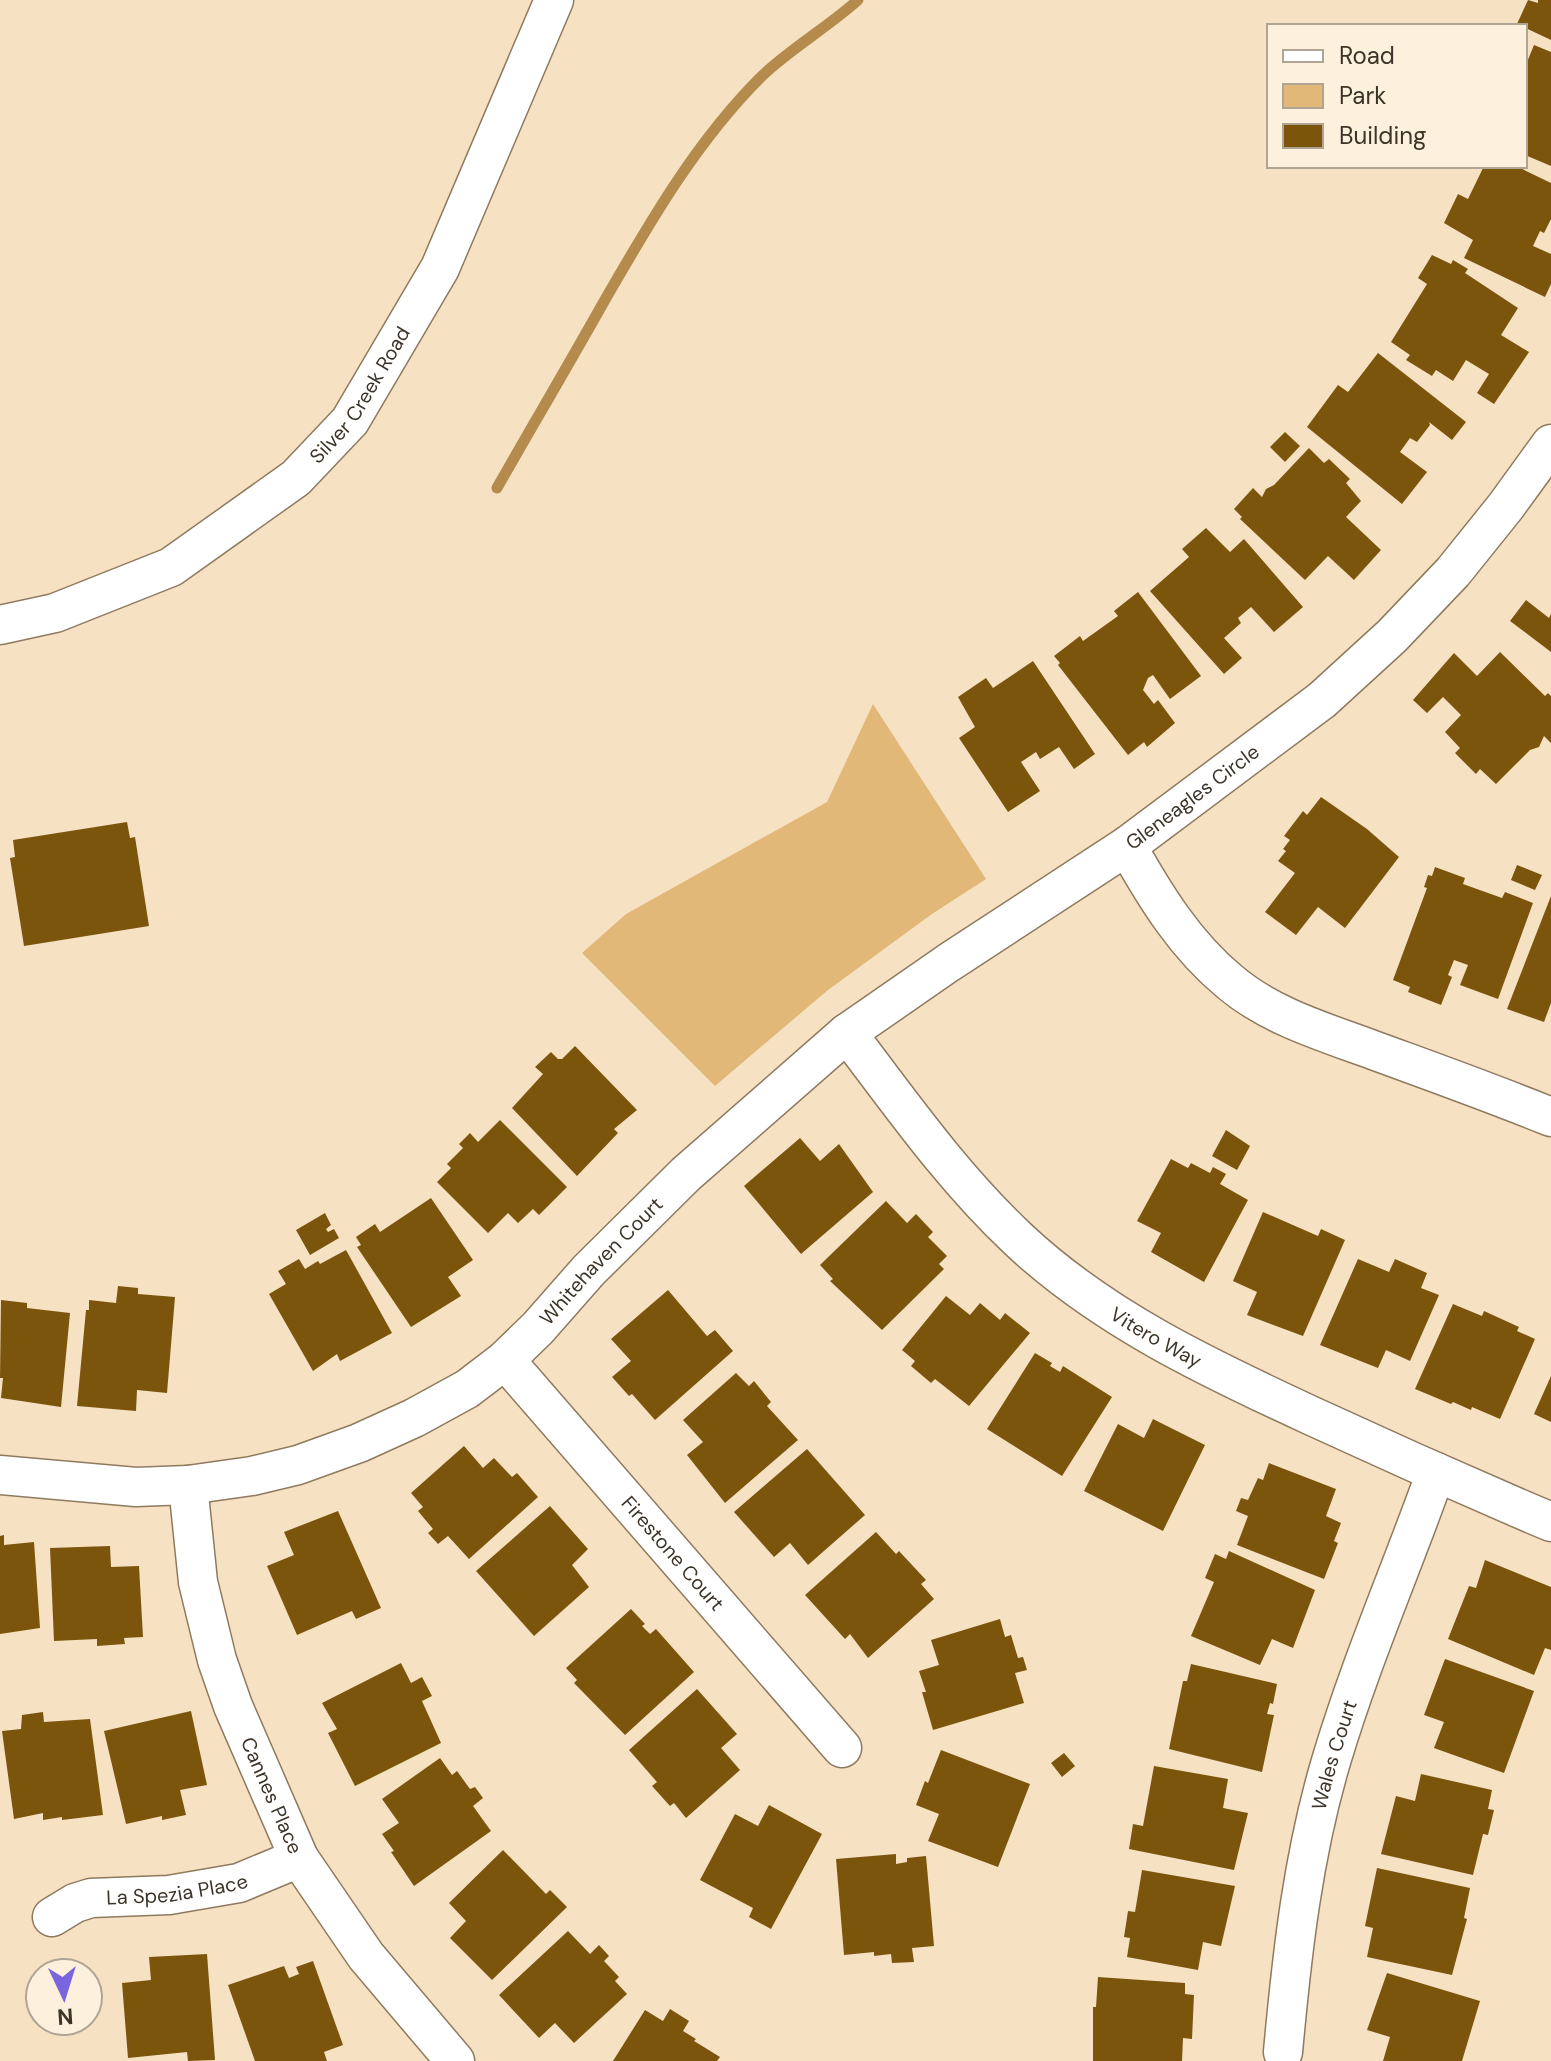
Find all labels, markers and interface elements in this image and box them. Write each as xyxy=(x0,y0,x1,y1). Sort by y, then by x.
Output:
legend xyxy=(1267,24,1527,168)
text: Road xyxy=(1339,40,1395,71)
text: Park xyxy=(1339,80,1386,111)
text: Building xyxy=(1339,120,1426,151)
street label: Silver Creek Road xyxy=(304,322,416,469)
street label: Gleneagles Circle xyxy=(1120,739,1264,856)
street label: Whitehaven Court xyxy=(534,1191,668,1330)
street label: Vitero Way xyxy=(1105,1301,1206,1374)
street label: Firestone Court xyxy=(616,1490,730,1616)
street label: Wales Court xyxy=(1305,1696,1363,1813)
street label: Cannes Place xyxy=(235,1733,309,1858)
street label: La Spezia Place xyxy=(106,1868,252,1910)
north arrow xyxy=(24,1957,104,2037)
text: N xyxy=(56,2001,74,2031)

